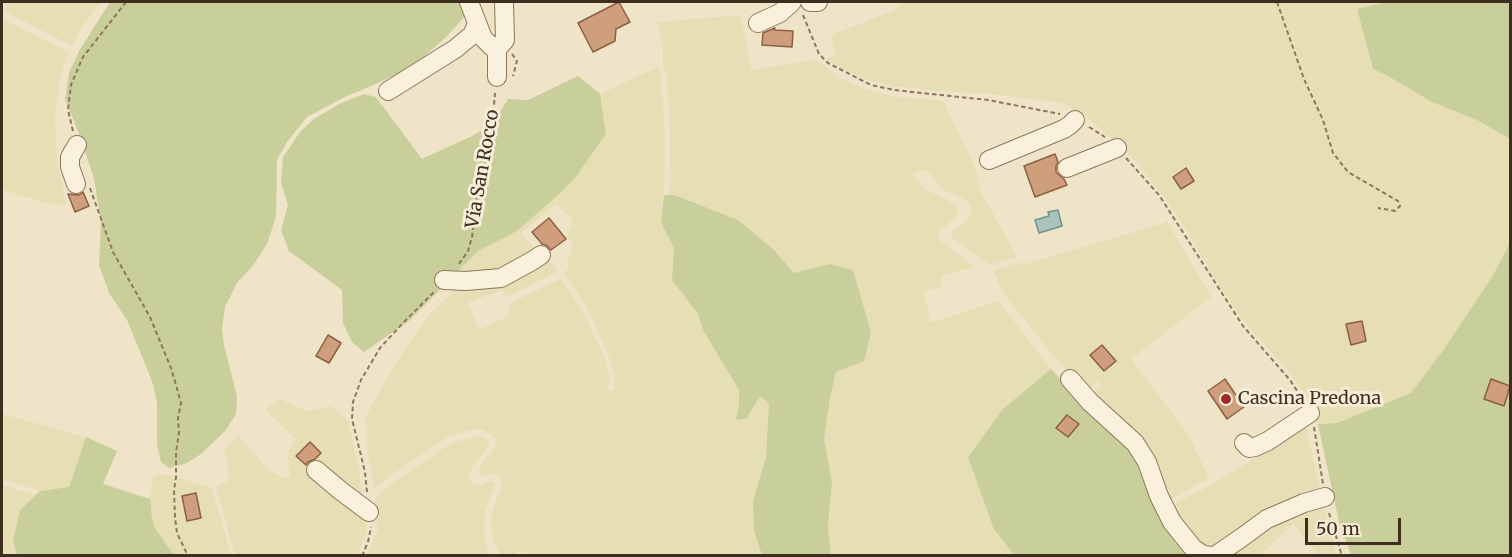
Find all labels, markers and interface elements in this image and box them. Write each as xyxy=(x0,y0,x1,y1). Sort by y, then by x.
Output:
street label: Via San Rocco xyxy=(462,108,504,230)
place label: Cascina Predona xyxy=(1238,388,1381,410)
marker: Cascina Predona xyxy=(1219,392,1233,406)
scale bar xyxy=(1308,506,1404,544)
text: 50 m xyxy=(1316,517,1360,540)

